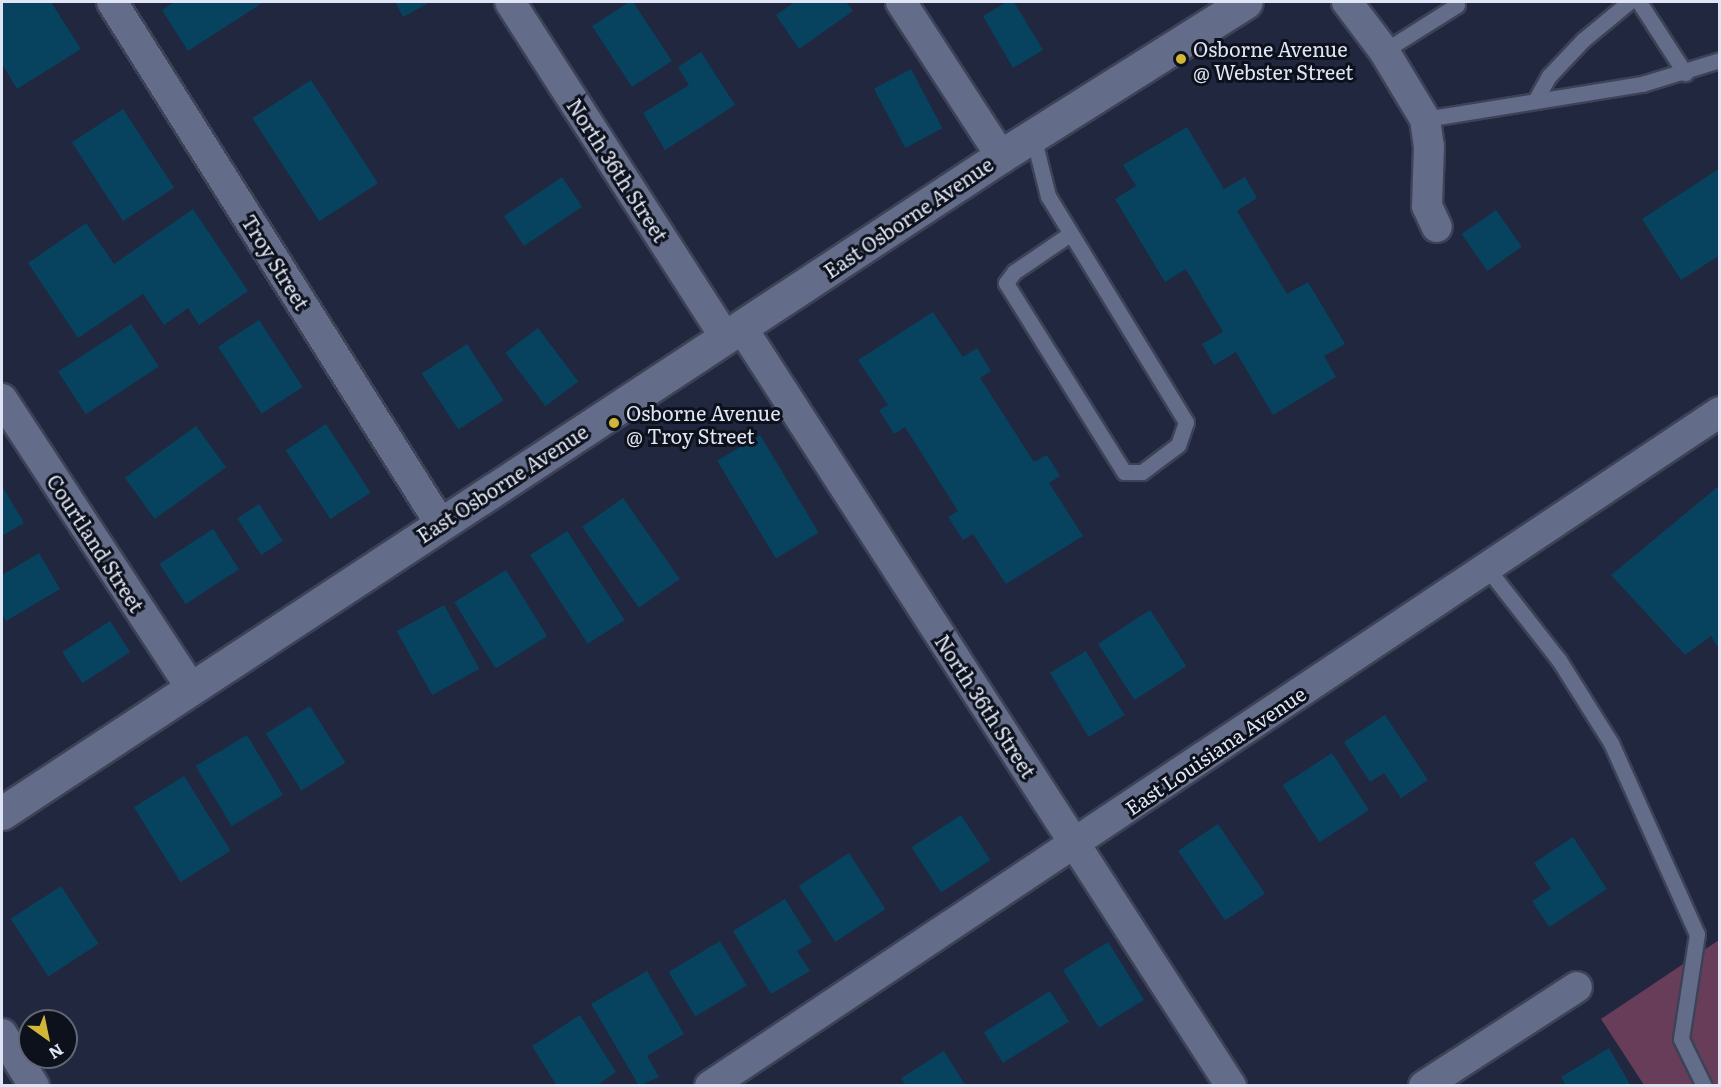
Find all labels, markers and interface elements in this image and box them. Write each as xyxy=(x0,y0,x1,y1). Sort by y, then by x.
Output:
place label: Osborne Avenue @ Webster Street xyxy=(1193,36,1353,83)
marker: Osborne Avenue @ Webster Street xyxy=(1174,52,1188,66)
street label: North 36th Street xyxy=(563,94,673,246)
street label: East Osborne Avenue xyxy=(819,151,997,283)
street label: Troy Street xyxy=(237,210,315,314)
place label: Osborne Avenue @ Troy Street xyxy=(626,400,781,447)
marker: Osborne Avenue @ Troy Street xyxy=(607,416,621,430)
street label: East Osborne Avenue xyxy=(412,419,592,547)
street label: Courtland Street xyxy=(42,470,150,616)
street label: North 36th Street xyxy=(931,630,1041,782)
street label: East Louisiana Avenue xyxy=(1120,681,1310,819)
north arrow xyxy=(18,1009,78,1069)
text: N xyxy=(45,1039,69,1066)

